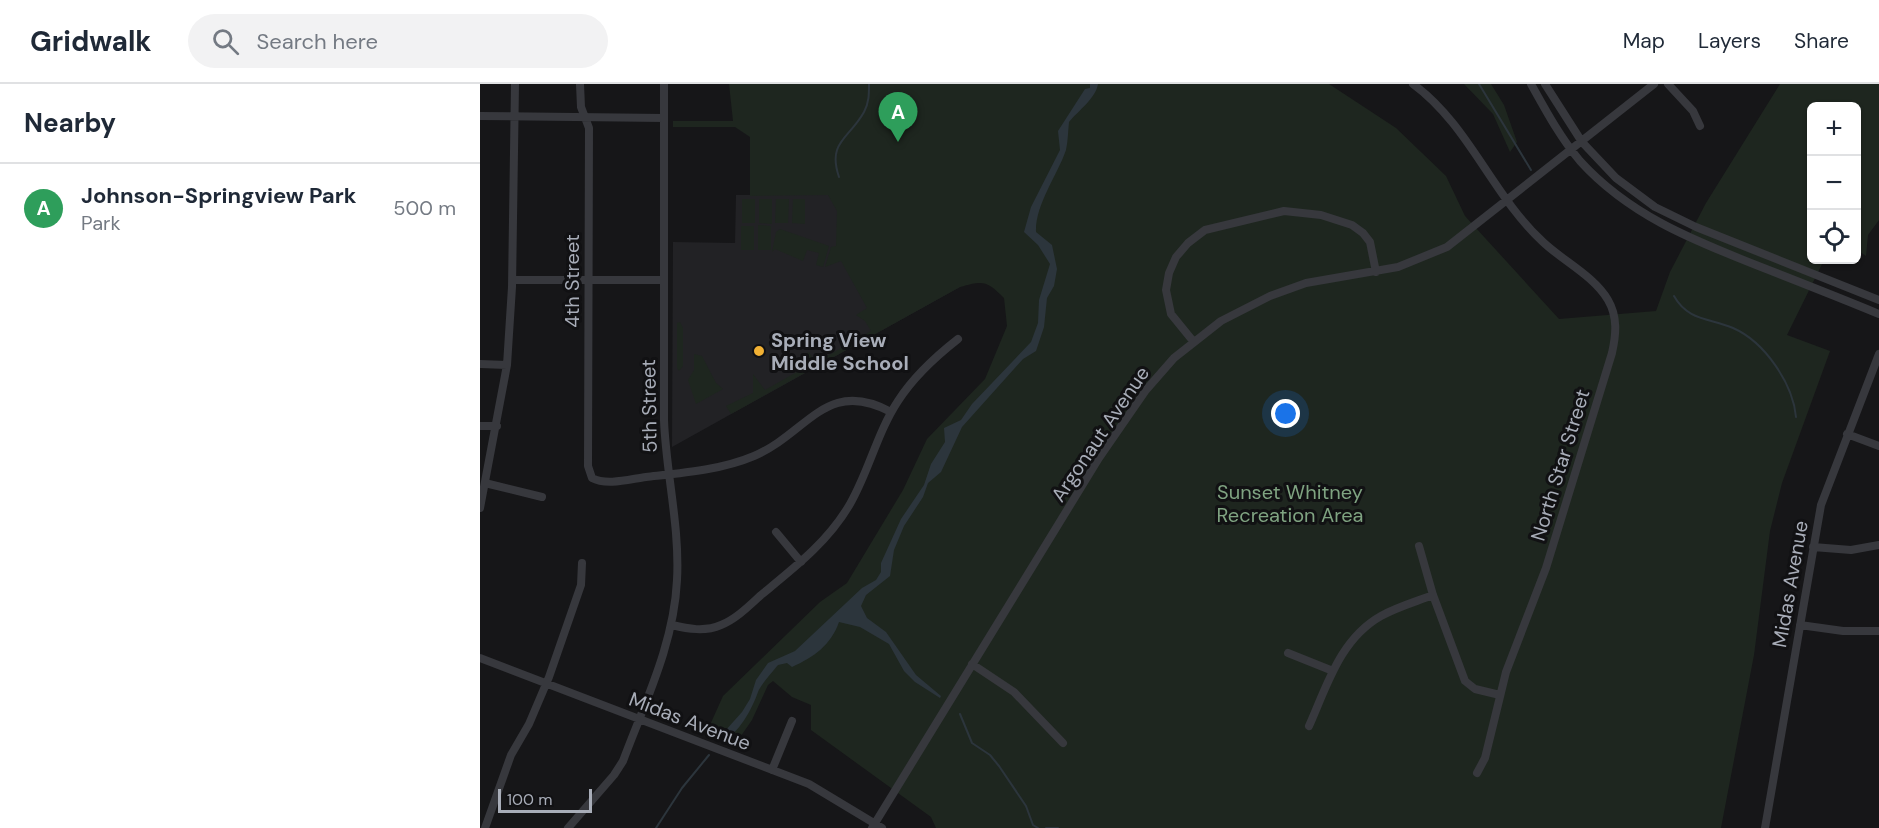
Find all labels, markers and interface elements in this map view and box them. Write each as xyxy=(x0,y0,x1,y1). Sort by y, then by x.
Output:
search box xyxy=(188,14,608,68)
text: Gridwalk xyxy=(30,23,152,60)
icon: search xyxy=(209,25,242,58)
text: Search here xyxy=(257,27,378,56)
text: Map xyxy=(1623,27,1665,55)
text: Layers xyxy=(1698,27,1761,55)
text: Share xyxy=(1794,27,1849,55)
pin: A xyxy=(878,92,918,142)
map controls xyxy=(1807,102,1861,264)
button: + xyxy=(1807,102,1861,156)
text: Nearby xyxy=(24,106,116,140)
button: − xyxy=(1807,156,1861,210)
text: Johnson-Springview Park xyxy=(81,181,356,210)
text: A xyxy=(36,195,51,221)
text: 500 m xyxy=(393,195,456,221)
text: Park xyxy=(81,210,121,236)
button: locate xyxy=(1807,210,1861,264)
street label: 4th Street xyxy=(559,234,585,328)
place label: Spring View Middle School xyxy=(771,327,909,376)
marker: Spring View Middle School xyxy=(752,344,766,358)
street label: 5th Street xyxy=(635,359,663,453)
street label: Argonaut Avenue xyxy=(1045,361,1155,507)
street label: North Star Street xyxy=(1525,386,1595,544)
your location xyxy=(1271,399,1300,428)
park label: Sunset Whitney Recreation Area xyxy=(1217,479,1363,528)
street label: Midas Avenue xyxy=(1766,519,1814,649)
street label: Midas Avenue xyxy=(625,686,755,756)
scale bar xyxy=(498,786,592,814)
text: 100 m xyxy=(507,789,552,810)

